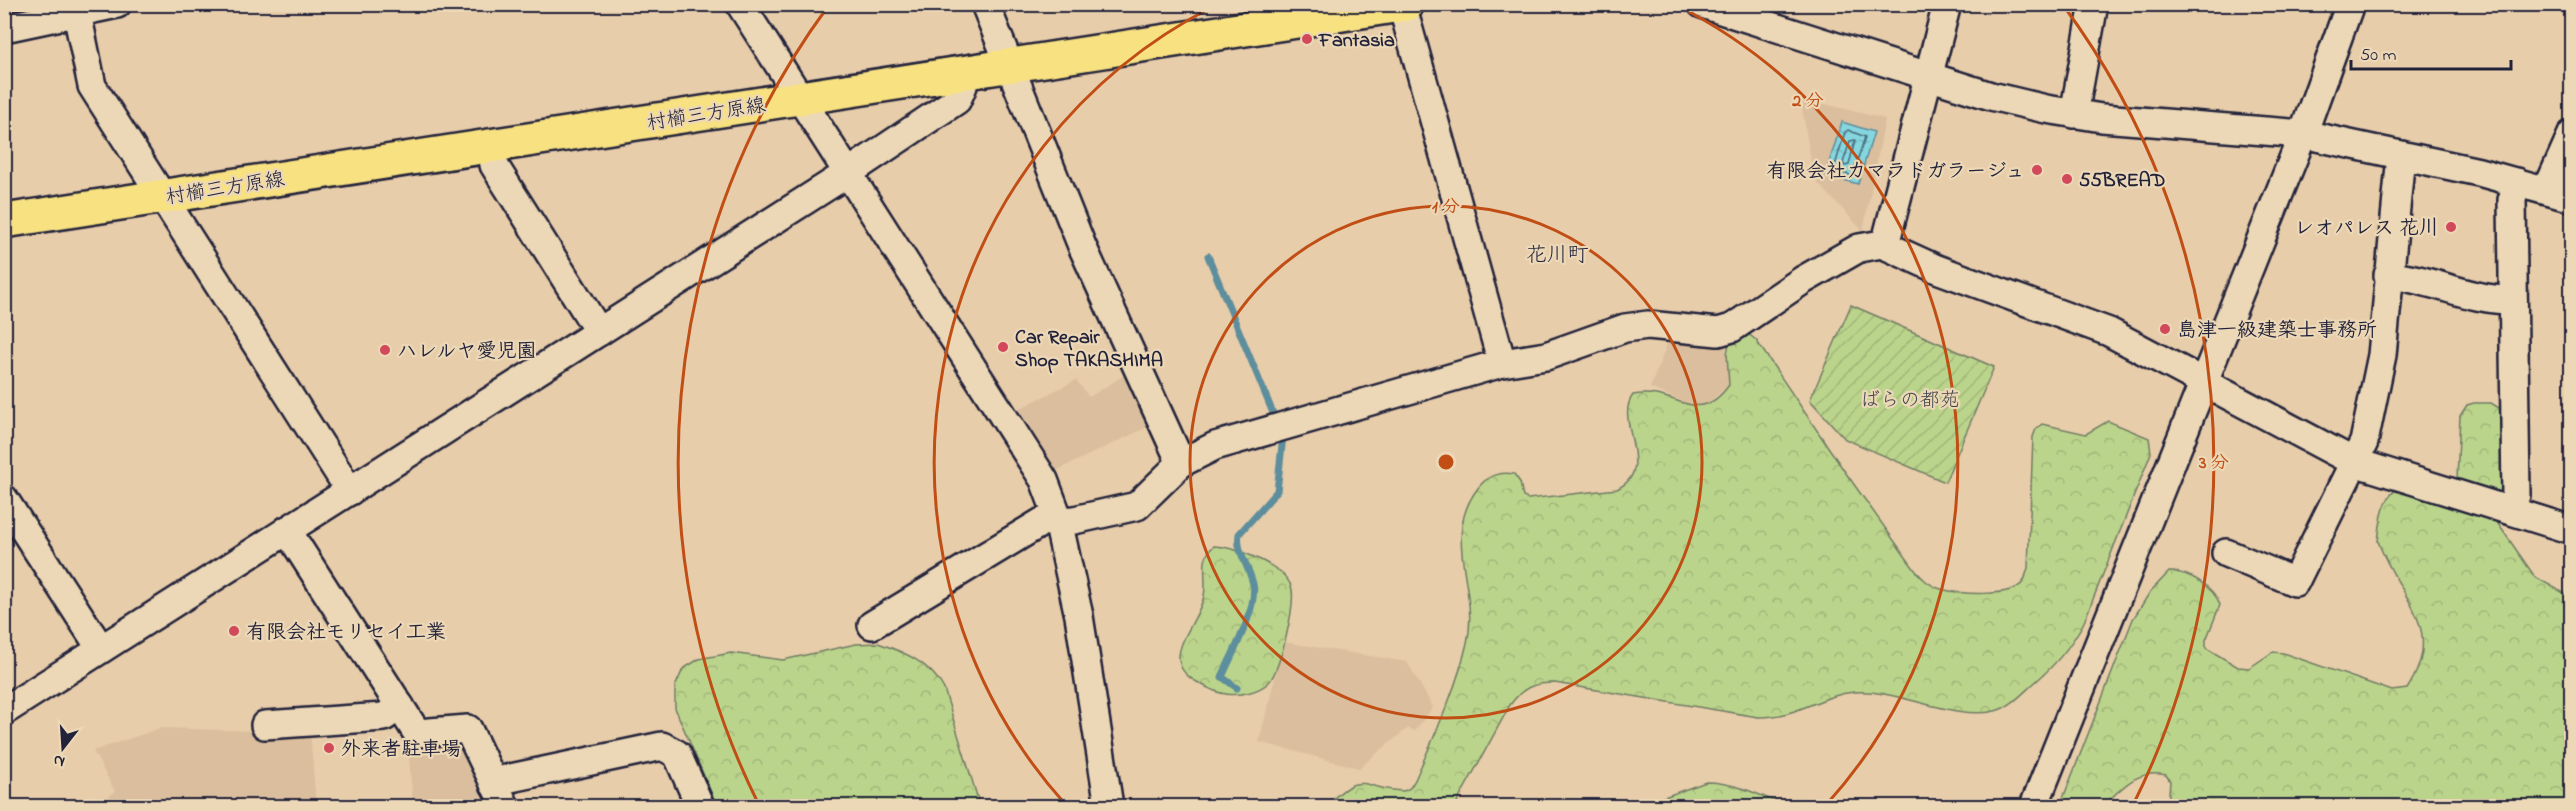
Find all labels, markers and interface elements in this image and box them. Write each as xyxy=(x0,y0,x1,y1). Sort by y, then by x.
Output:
place label: Fantasia xyxy=(1318,27,1395,56)
marker: Fantasia xyxy=(1300,32,1314,46)
scale bar xyxy=(2351,33,2512,71)
text: 50 m xyxy=(2360,43,2397,69)
text: 2 分 xyxy=(1791,89,1824,115)
street label: 村櫛三方原線 xyxy=(645,92,768,139)
place label: 有限会社カマラドガラージュ xyxy=(1766,158,2025,187)
marker: 有限会社カマラドガラージュ xyxy=(2030,163,2044,177)
street label: 村櫛三方原線 xyxy=(164,166,287,213)
place label: 55BREAD xyxy=(2079,167,2166,196)
marker: 55BREAD xyxy=(2060,172,2074,186)
text: 1 分 xyxy=(1432,195,1460,221)
place label: レオパレス 花川 xyxy=(2294,215,2439,244)
marker: レオパレス 花川 xyxy=(2444,220,2458,234)
district label: 花川町 xyxy=(1526,241,1589,271)
place label: 島津一級建築士事務所 xyxy=(2177,317,2377,346)
marker: 島津一級建築士事務所 xyxy=(2158,322,2172,336)
place label: Car Repair Shop TAKASHIMA xyxy=(1015,324,1163,376)
place label: ハレルヤ愛児園 xyxy=(397,338,536,367)
marker: Car Repair Shop TAKASHIMA xyxy=(996,340,1010,354)
marker: ハレルヤ愛児園 xyxy=(378,343,392,357)
park label: ばらの都苑 xyxy=(1860,387,1960,416)
text: 3 分 xyxy=(2198,451,2229,477)
centre of rings xyxy=(1436,452,1456,472)
place label: 有限会社モリセイ工業 xyxy=(246,619,446,648)
marker: 有限会社モリセイ工業 xyxy=(227,624,241,638)
north arrow xyxy=(33,718,93,778)
place label: 外来者駐車場 xyxy=(341,736,461,765)
marker: 外来者駐車場 xyxy=(322,741,336,755)
text: N xyxy=(50,747,68,773)

